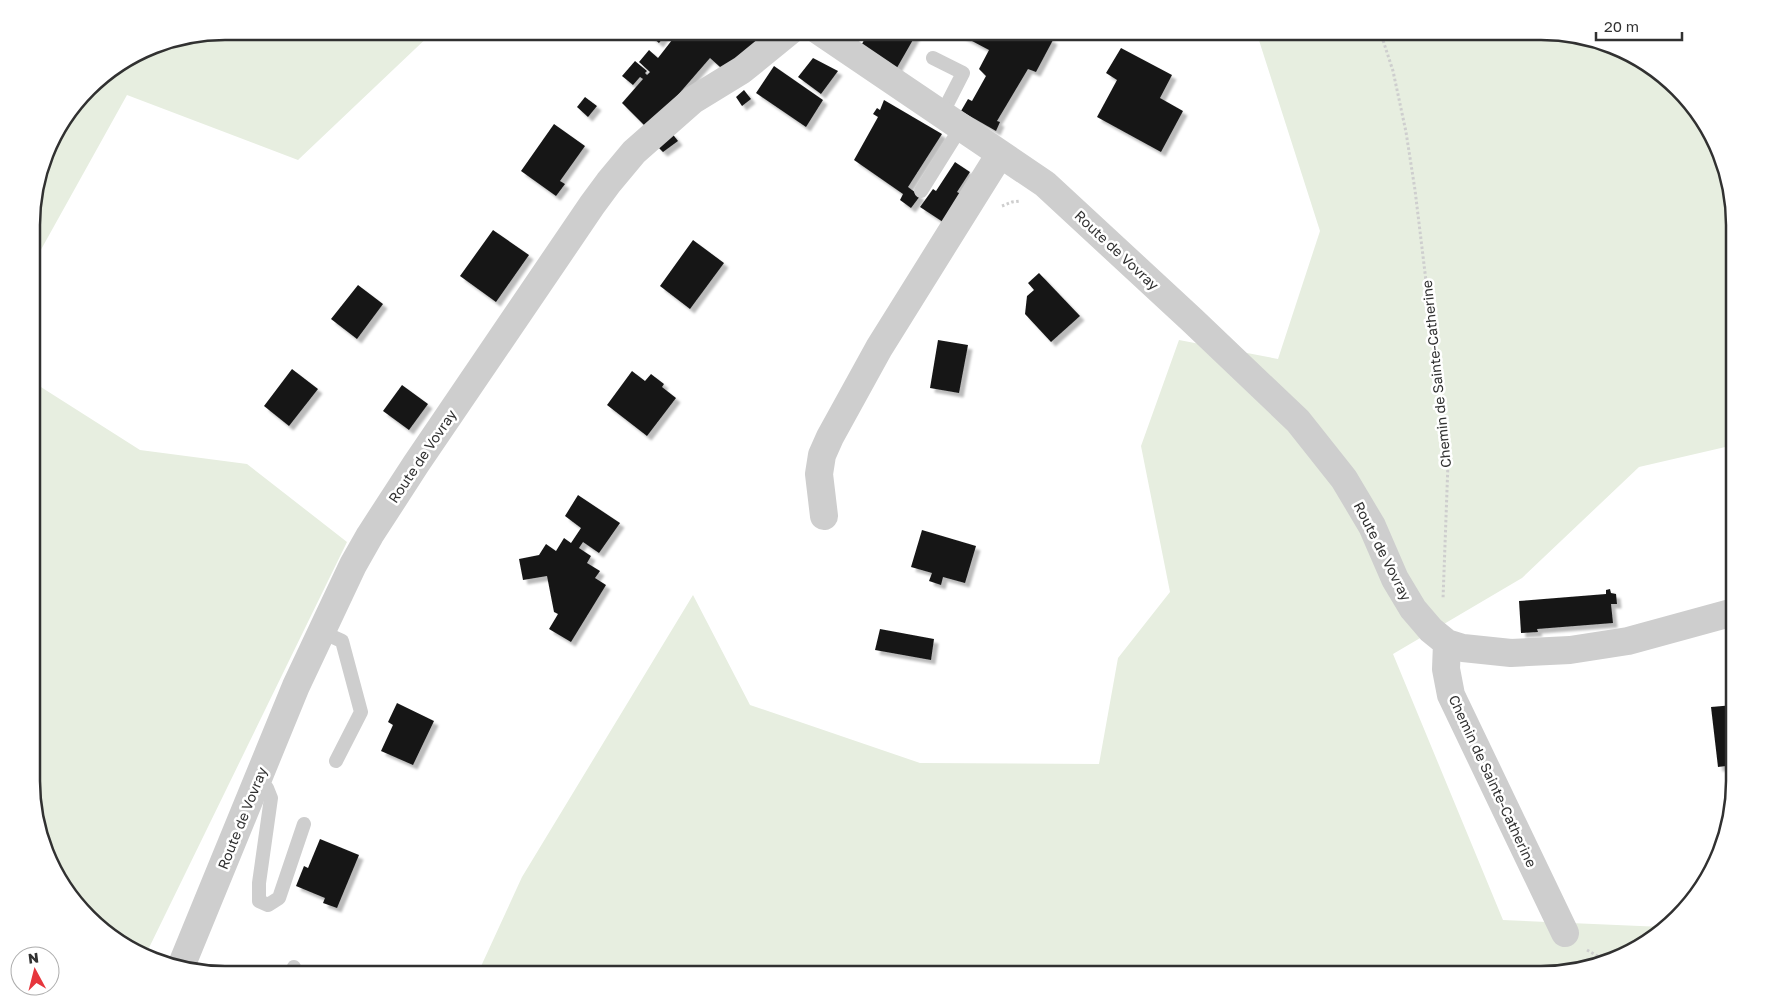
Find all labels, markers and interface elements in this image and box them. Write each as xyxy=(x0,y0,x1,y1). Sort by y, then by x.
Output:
scale bar xyxy=(1596,10,1682,42)
text: 20 m xyxy=(1604,17,1639,35)
street label: Route de Vovray xyxy=(1071,207,1163,293)
street label: Chemin de Sainte-Catherine xyxy=(1418,279,1454,469)
street label: Route de Vovray xyxy=(384,406,460,506)
street label: Route de Vovray xyxy=(1351,499,1415,604)
street label: Chemin de Sainte-Catherine xyxy=(1445,692,1541,870)
street label: Route de Vovray xyxy=(214,764,270,872)
north arrow xyxy=(10,946,60,996)
text: N xyxy=(27,949,40,967)

